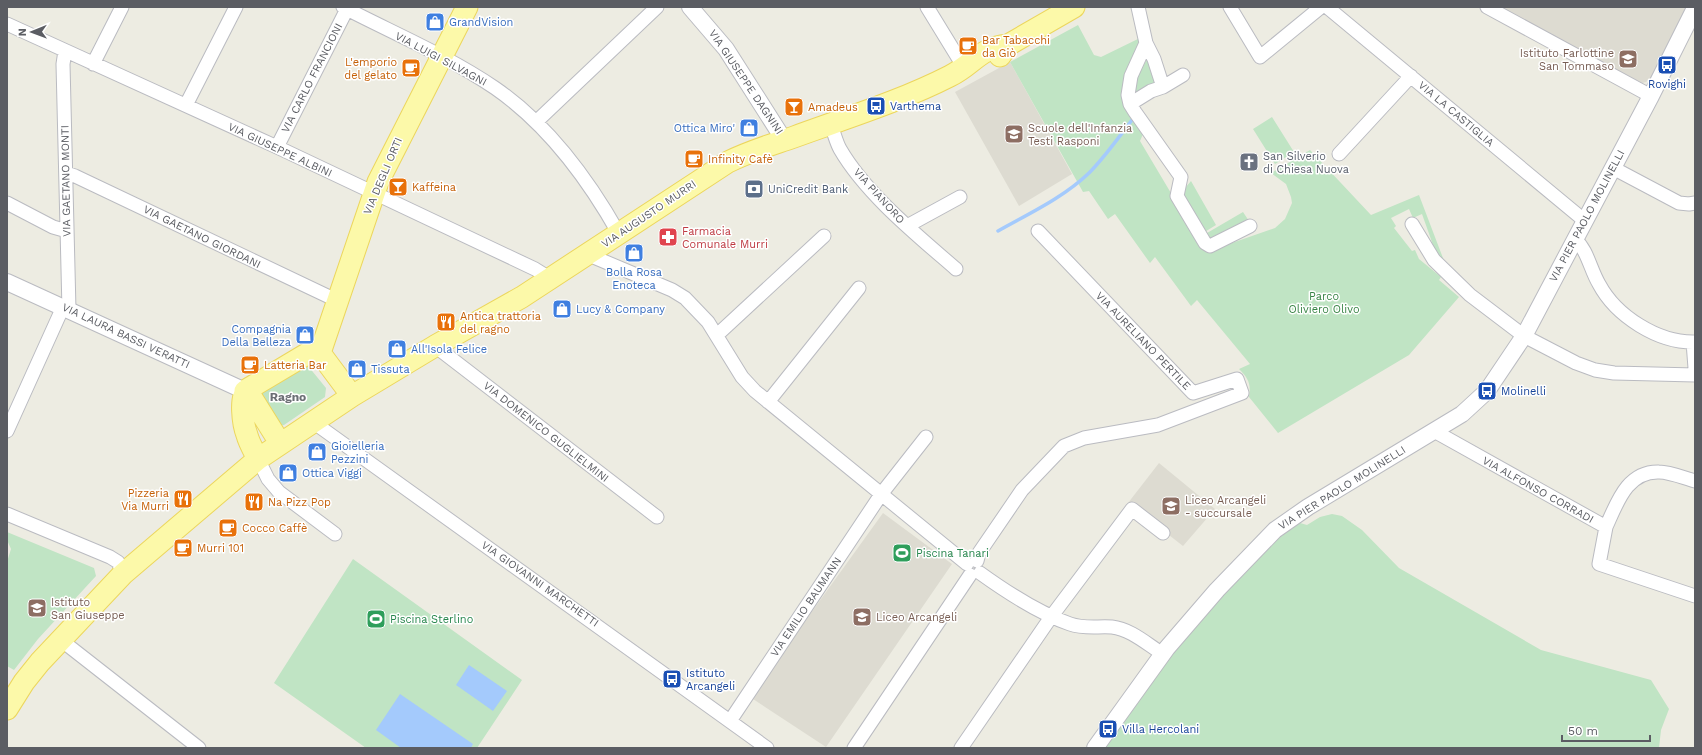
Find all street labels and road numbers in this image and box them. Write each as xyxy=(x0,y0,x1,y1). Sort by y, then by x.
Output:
street label: VIA CARLO FRANCIONI xyxy=(279,21,345,135)
street label: VIA GIUSEPPE DAGNINI xyxy=(706,27,786,137)
street label: VIA LUIGI SILVAGNI xyxy=(393,29,489,89)
street label: VIA LA CASTIGLIA xyxy=(1416,79,1496,149)
street label: VIA GIUSEPPE ALBINI xyxy=(226,120,334,180)
street label: VIA GAETANO MONTI xyxy=(59,125,73,237)
street label: VIA DEGLI ORTI xyxy=(361,135,405,217)
street label: VIA PIER PAOLO MOLINELLI xyxy=(1547,148,1627,284)
street label: VIA PIANORO xyxy=(851,166,907,226)
street label: VIA AUGUSTO MURRI xyxy=(599,178,699,250)
street label: VIA GAETANO GIORDANI xyxy=(141,203,263,271)
street label: VIA AURELIANO PERTILE xyxy=(1093,289,1193,393)
street label: VIA LAURA BASSI VERATTI xyxy=(60,301,192,371)
street label: VIA DOMENICO GUGLIELMINI xyxy=(481,379,611,485)
street label: VIA PIER PAOLO MOLINELLI xyxy=(1276,443,1408,533)
street label: VIA ALFONSO CORRADI xyxy=(1480,454,1596,526)
street label: VIA GIOVANNI MARCHETTI xyxy=(479,538,601,630)
street label: VIA EMILIO BAUMANN xyxy=(768,555,844,659)

